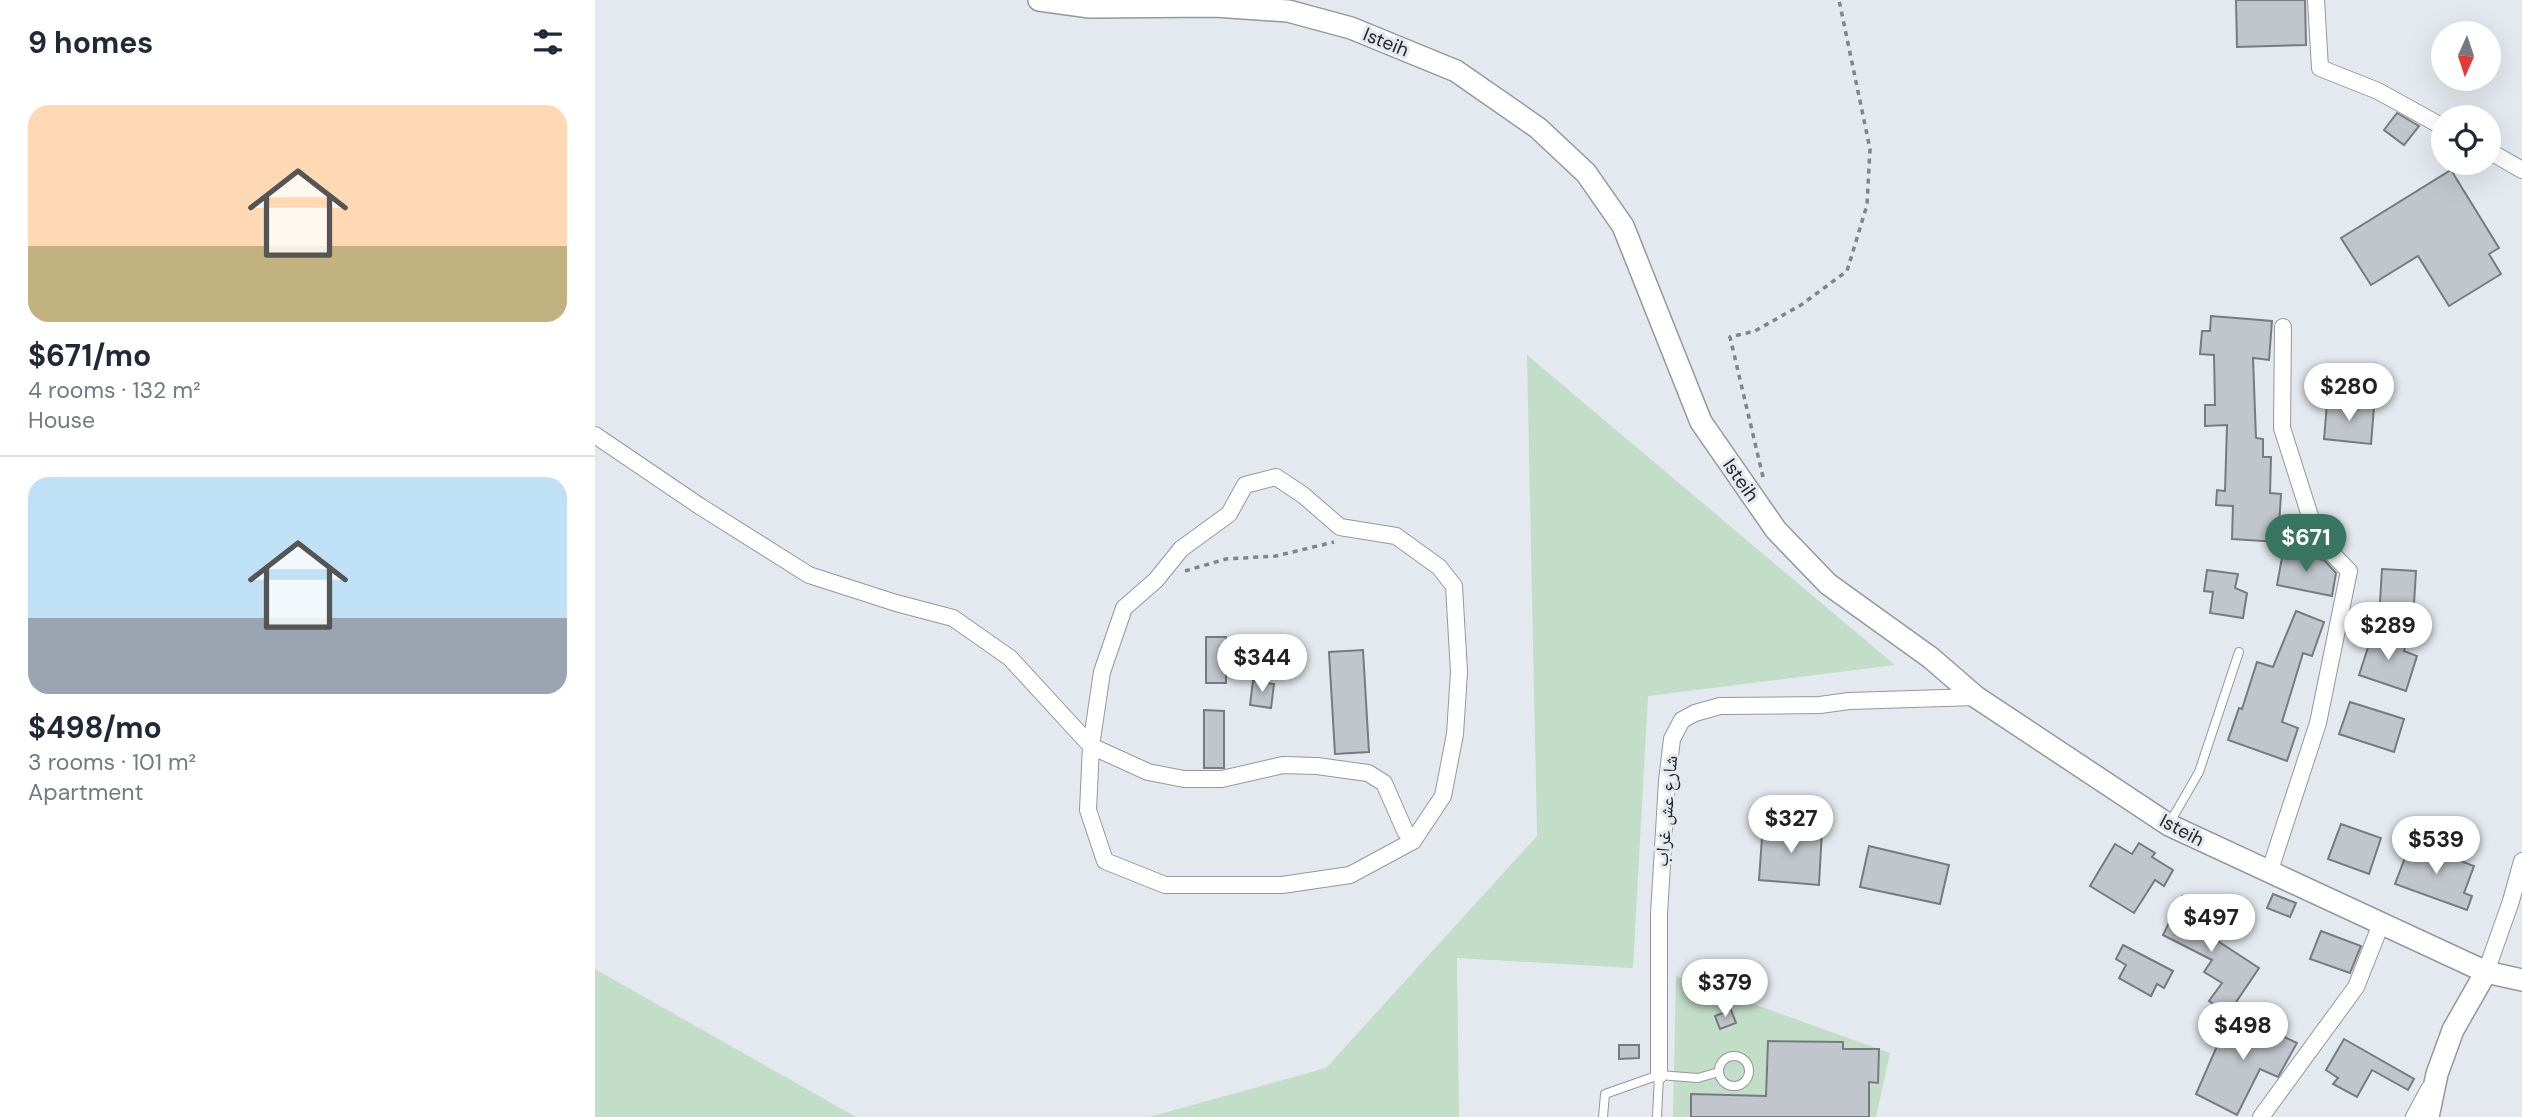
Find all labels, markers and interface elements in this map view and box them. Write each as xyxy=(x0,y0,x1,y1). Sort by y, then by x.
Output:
north arrow xyxy=(2431,21,2501,91)
map controls xyxy=(2431,21,2501,175)
street label: Isteih xyxy=(1360,22,1412,62)
text: 9 homes xyxy=(28,23,153,62)
icon: filters xyxy=(529,23,567,61)
button: locate xyxy=(2431,105,2501,175)
icon: home xyxy=(235,150,361,276)
text: $671/mo xyxy=(28,336,151,375)
pin: $280 xyxy=(2308,364,2390,423)
text: $280 xyxy=(2320,371,2378,401)
text: 4 rooms · 132 m² xyxy=(28,375,200,405)
text: House xyxy=(28,405,95,435)
street label: Isteih xyxy=(1717,454,1765,506)
pin: $671 xyxy=(2265,514,2347,574)
icon: home xyxy=(235,522,361,648)
text: $671 xyxy=(2281,522,2331,552)
pin: $289 xyxy=(2347,602,2429,662)
text: $289 xyxy=(2360,610,2416,640)
pin: $344 xyxy=(1221,634,1303,694)
text: $344 xyxy=(1233,642,1291,672)
text: $498/mo xyxy=(28,708,162,747)
text: 3 rooms · 101 m² xyxy=(28,747,196,777)
street label: شارع عش غراب xyxy=(1649,754,1683,868)
text: Apartment xyxy=(28,777,143,807)
pin: $327 xyxy=(1750,796,1832,855)
text: $327 xyxy=(1764,803,1818,833)
street label: Isteih xyxy=(2155,808,2209,852)
pin: $539 xyxy=(2395,816,2477,876)
text: $539 xyxy=(2408,824,2464,854)
pin: $497 xyxy=(2170,894,2252,954)
text: $497 xyxy=(2183,902,2239,932)
pin: $379 xyxy=(1684,960,1766,1019)
text: $379 xyxy=(1698,967,1752,997)
pin: $498 xyxy=(2202,1002,2284,1062)
text: $498 xyxy=(2214,1010,2272,1040)

